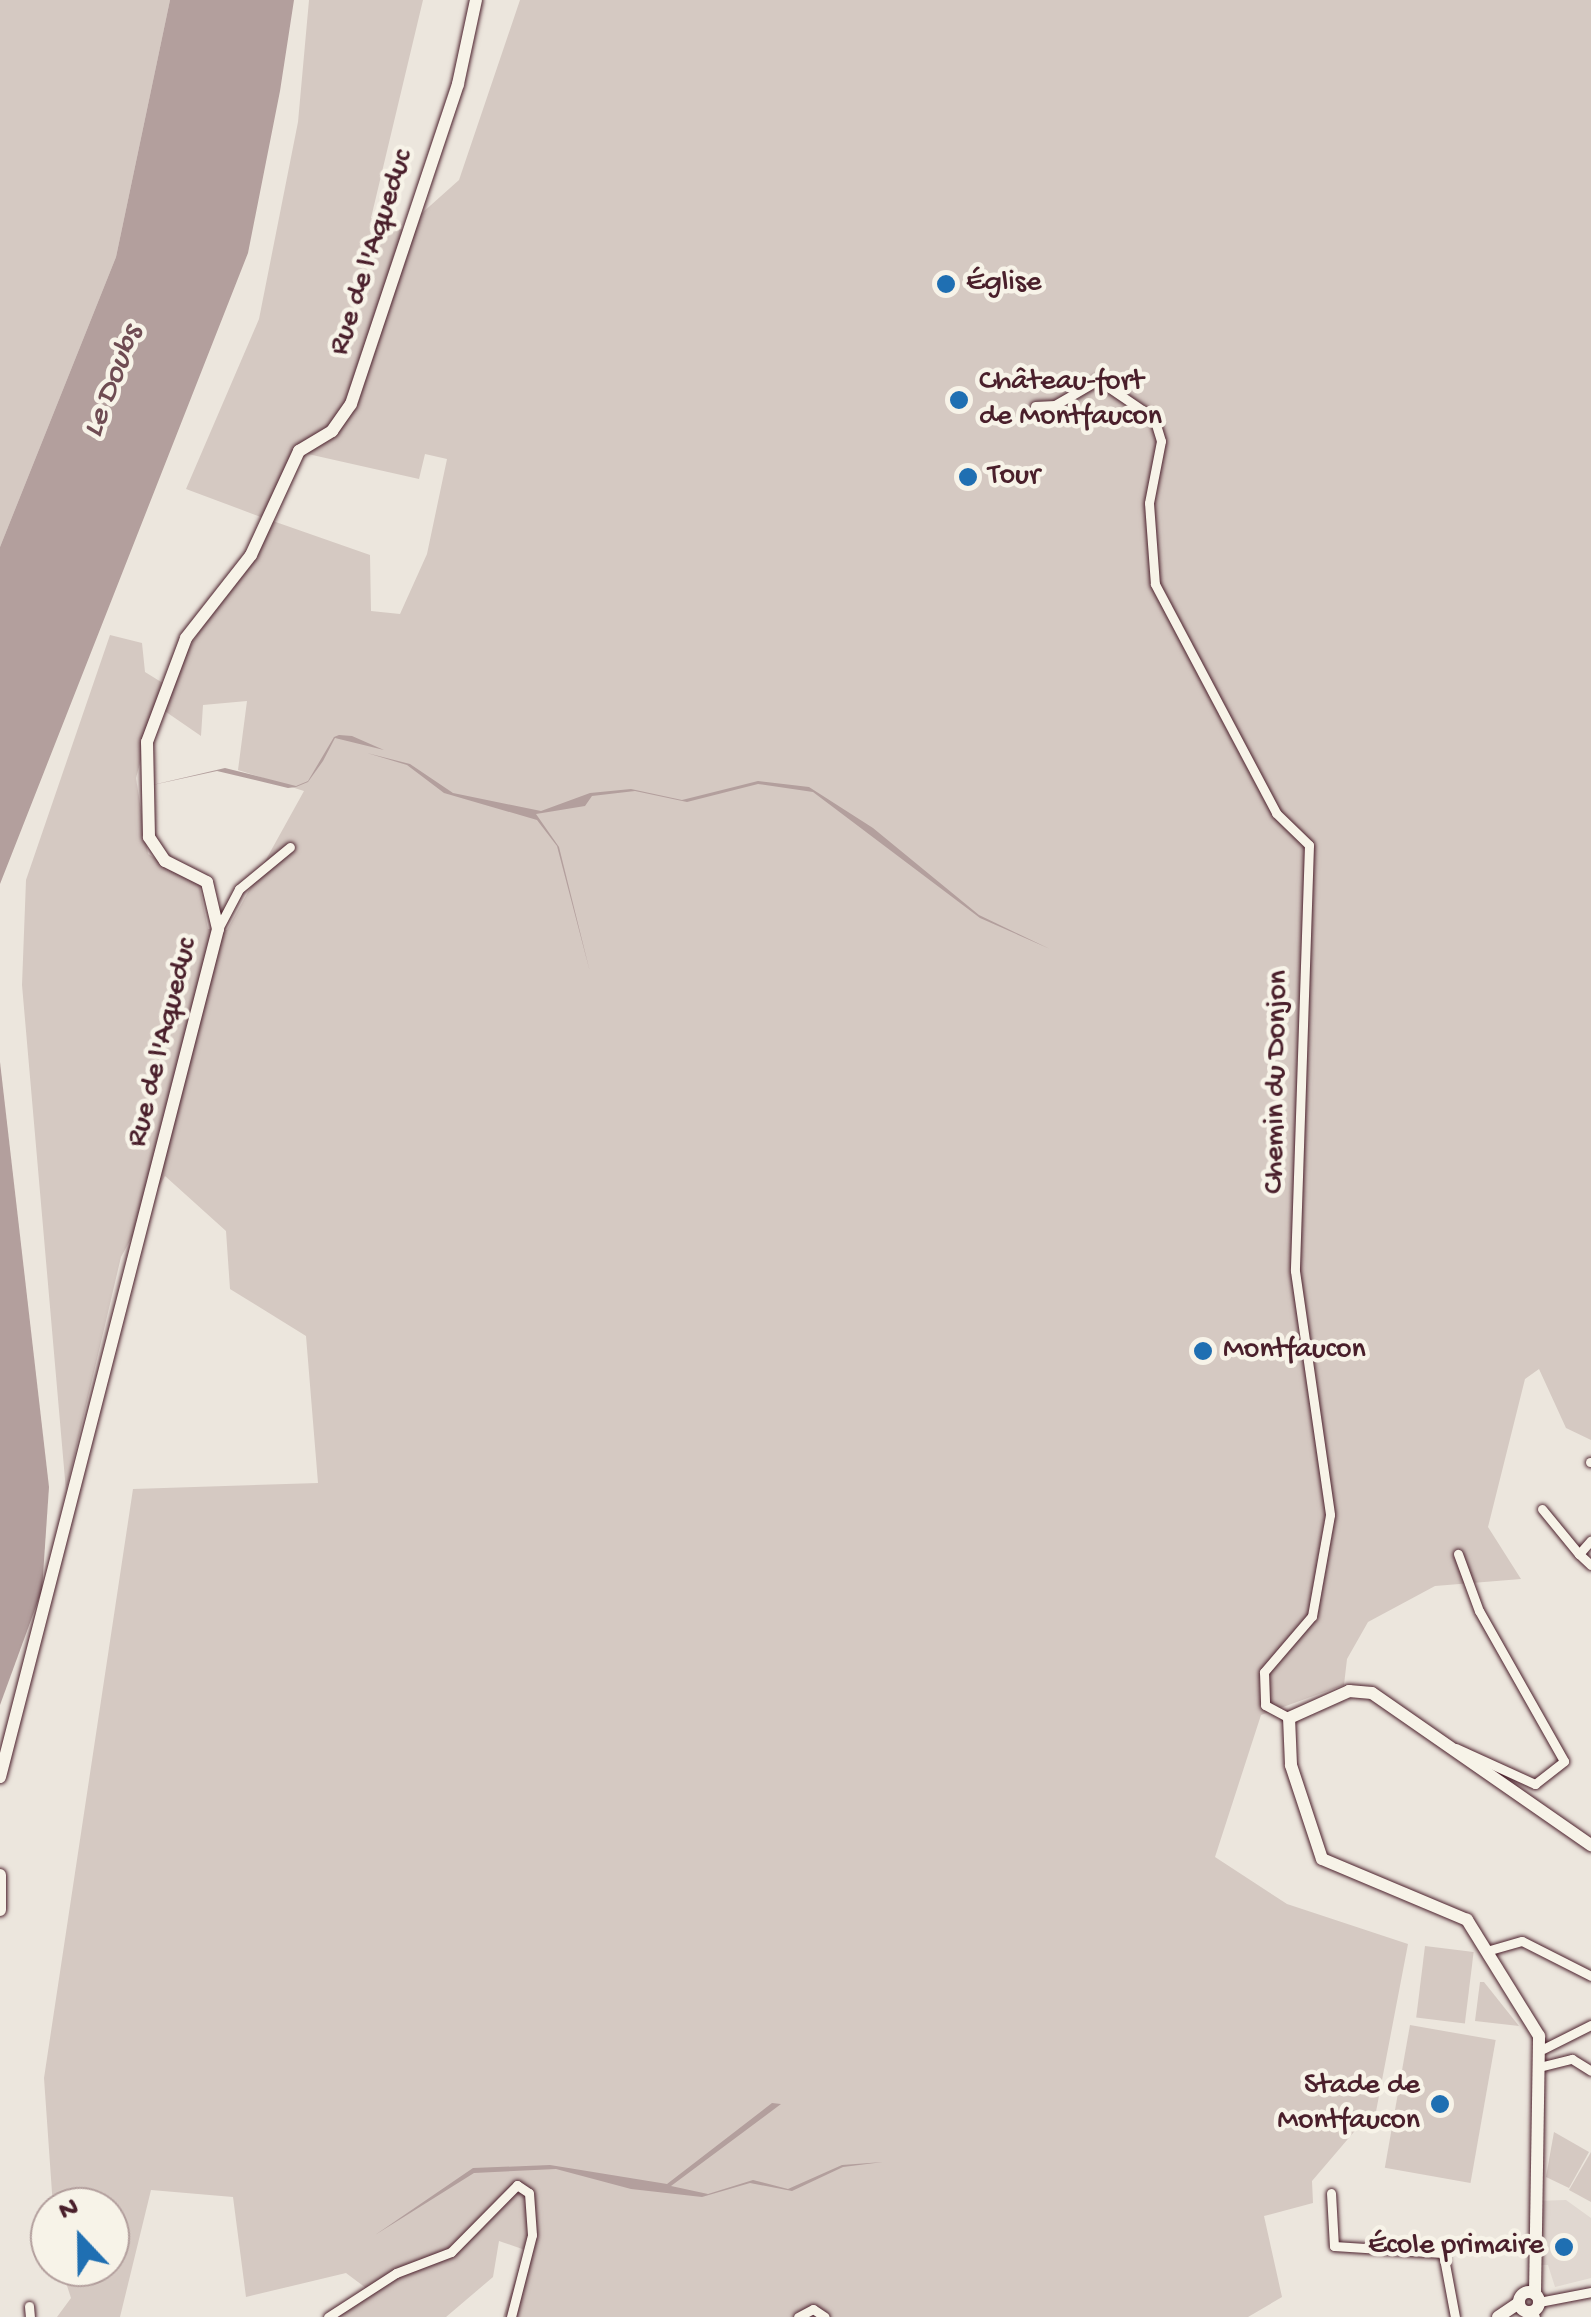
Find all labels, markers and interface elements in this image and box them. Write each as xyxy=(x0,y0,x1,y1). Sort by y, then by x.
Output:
street label: Rue de l'Aqueduc xyxy=(323,146,423,360)
place label: Église xyxy=(966,266,1041,302)
marker: Église xyxy=(935,273,957,295)
water label: Le Doubs xyxy=(75,321,153,443)
place label: Château-fort de Montfaucon xyxy=(979,365,1162,436)
marker: Château-fort de Montfaucon xyxy=(948,389,970,411)
place label: Tour xyxy=(988,459,1040,495)
marker: Tour xyxy=(957,466,979,488)
street label: Rue de l'Aqueduc xyxy=(121,935,207,1151)
street label: Chemin du Donjon xyxy=(1258,970,1298,1194)
place label: Montfaucon xyxy=(1223,1333,1366,1369)
marker: Montfaucon xyxy=(1192,1340,1214,1362)
place label: Stade de Montfaucon xyxy=(1277,2069,1420,2140)
marker: Stade de Montfaucon xyxy=(1429,2093,1451,2115)
north arrow xyxy=(30,2187,130,2287)
text: N xyxy=(55,2192,84,2229)
place label: École primaire xyxy=(1368,2229,1544,2265)
marker: École primaire xyxy=(1553,2236,1575,2258)

